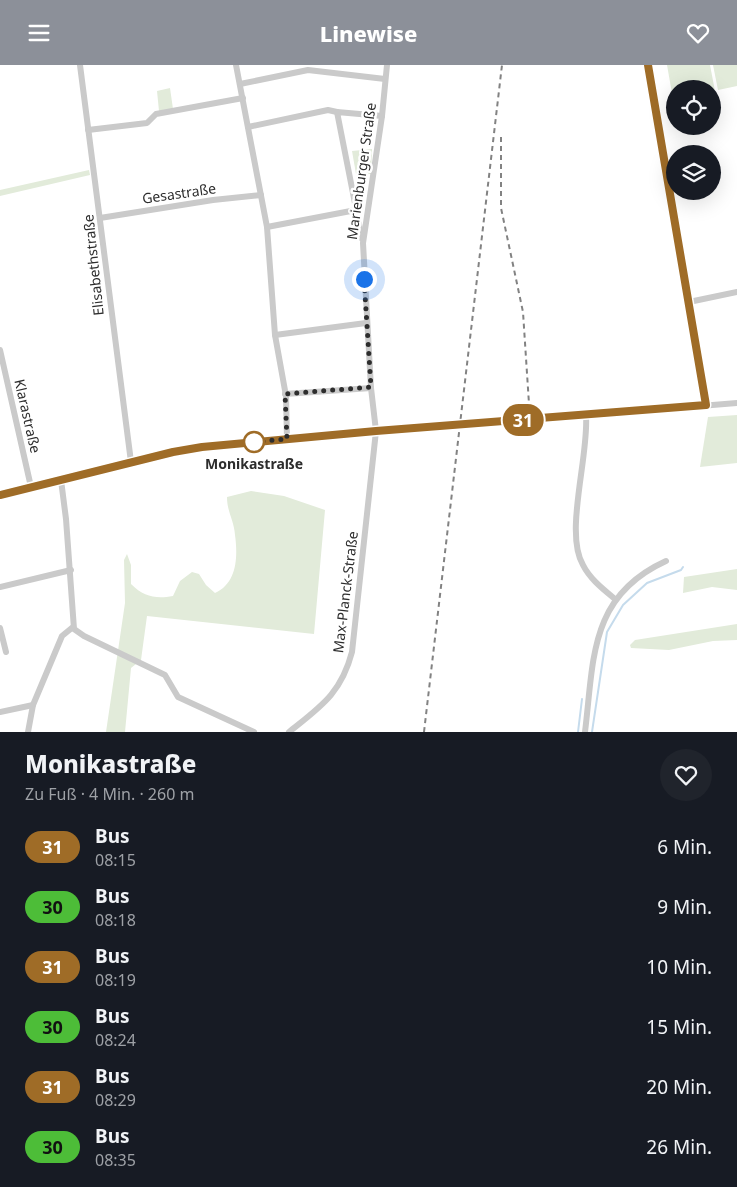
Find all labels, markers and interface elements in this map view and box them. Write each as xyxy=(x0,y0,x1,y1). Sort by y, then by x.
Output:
text: Linewise xyxy=(320,18,417,48)
icon: menu xyxy=(25,19,53,47)
icon: heart xyxy=(684,19,712,47)
map controls xyxy=(666,80,721,200)
button: locate xyxy=(666,80,721,135)
street label: Marienburger Straße xyxy=(342,101,380,241)
button: layers xyxy=(666,145,721,200)
street label: Gesastraße xyxy=(141,178,217,208)
street label: Elisabethstraße xyxy=(78,213,108,317)
your location xyxy=(352,267,377,292)
street label: Klarastraße xyxy=(10,377,46,455)
line badge: 31 xyxy=(500,404,546,436)
text: 31 xyxy=(513,408,533,432)
marker: Monikastraße xyxy=(243,431,265,453)
place label: Monikastraße xyxy=(205,454,303,473)
street label: Max-Planck-Straße xyxy=(328,530,362,654)
text: Monikastraße xyxy=(25,747,196,780)
button: heart xyxy=(660,749,712,801)
text: Zu Fuß · 4 Min. · 260 m xyxy=(25,783,194,805)
text: Bus xyxy=(95,823,130,849)
text: 6 Min. xyxy=(657,834,712,860)
text: 31 xyxy=(42,835,63,859)
text: 08:15 xyxy=(95,849,136,871)
text: Bus xyxy=(95,883,130,909)
text: 9 Min. xyxy=(657,894,712,920)
text: 30 xyxy=(42,895,63,919)
text: 08:18 xyxy=(95,909,136,931)
text: Bus xyxy=(95,943,130,969)
text: 10 Min. xyxy=(646,954,712,980)
text: 31 xyxy=(42,955,63,979)
text: 08:19 xyxy=(95,969,136,991)
text: Bus xyxy=(95,1003,130,1029)
text: 15 Min. xyxy=(646,1014,712,1040)
text: 30 xyxy=(42,1015,63,1039)
text: 08:24 xyxy=(95,1029,136,1051)
text: Bus xyxy=(95,1063,130,1089)
text: 20 Min. xyxy=(646,1074,712,1100)
text: 31 xyxy=(42,1075,63,1099)
text: 08:29 xyxy=(95,1089,136,1111)
text: Bus xyxy=(95,1123,130,1149)
text: 26 Min. xyxy=(646,1134,712,1160)
text: 30 xyxy=(42,1135,63,1159)
text: 08:35 xyxy=(95,1149,136,1171)

